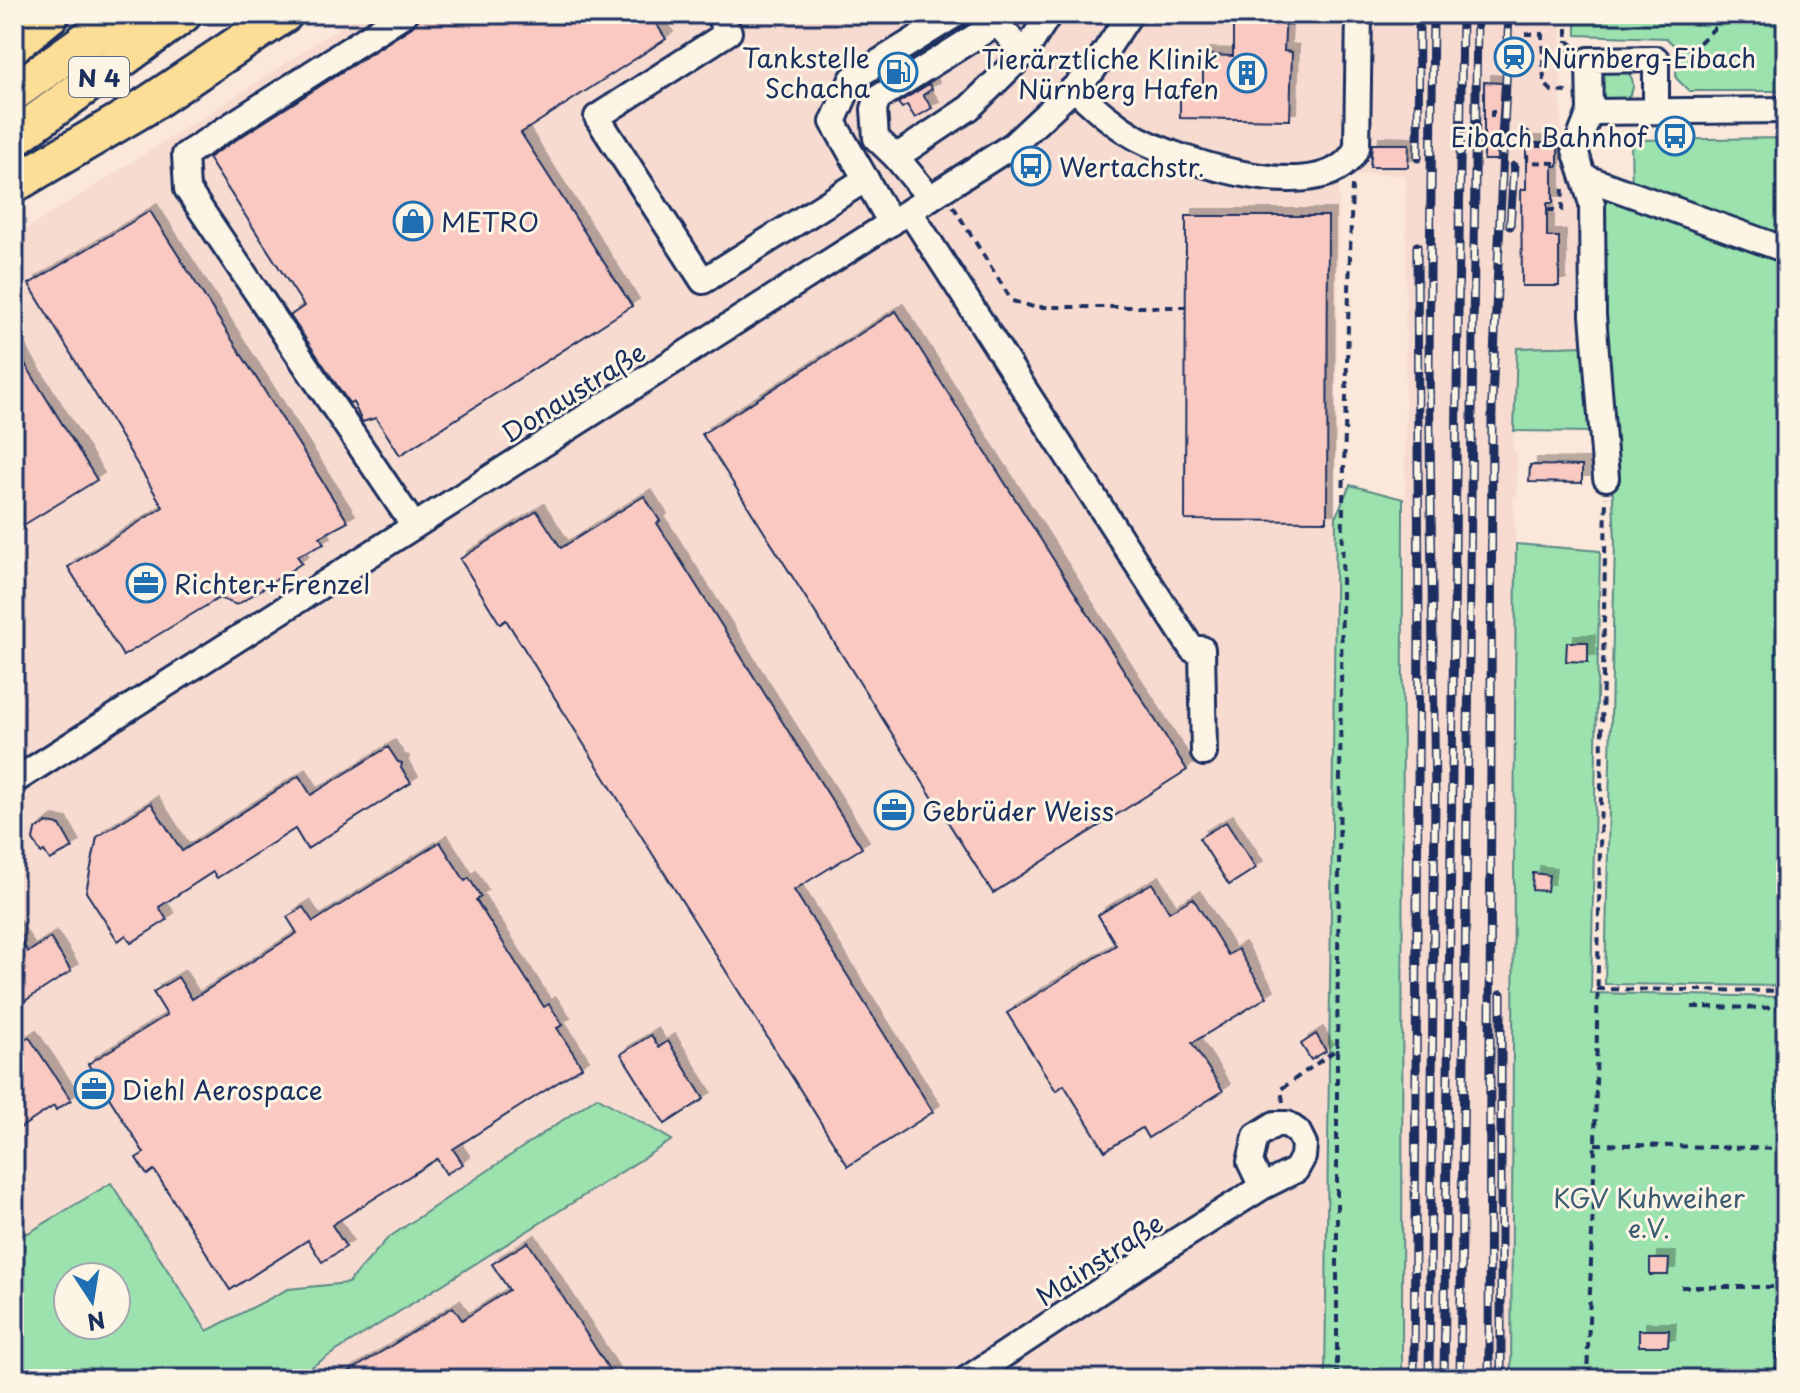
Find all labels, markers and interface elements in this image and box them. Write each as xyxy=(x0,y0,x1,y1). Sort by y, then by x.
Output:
station icon: Nürnberg-Eibach xyxy=(1493,36,1535,78)
place label: Tankstelle Schacha xyxy=(742,38,871,107)
place label: Nürnberg-Eibach xyxy=(1542,38,1756,77)
place label: Tierärztliche Klinik Nürnberg Hafen xyxy=(981,39,1219,108)
fuel station icon: Tankstelle Schacha xyxy=(877,51,919,93)
building icon: Tierärztliche Klinik Nürnberg Hafen xyxy=(1226,52,1268,94)
road number: N 4 xyxy=(69,57,129,97)
bus stop icon: Eibach Bahnhof xyxy=(1654,115,1696,157)
place label: Eibach Bahnhof xyxy=(1451,117,1649,156)
bus stop icon: Wertachstr. xyxy=(1010,145,1052,187)
place label: Wertachstr. xyxy=(1059,147,1205,186)
shop icon: METRO xyxy=(392,200,434,242)
place label: METRO xyxy=(441,202,539,241)
street label: Donaustraße xyxy=(493,332,653,452)
office icon: Richter+Frenzel xyxy=(125,562,167,604)
place label: Richter+Frenzel xyxy=(174,564,370,603)
office icon: Gebrüder Weiss xyxy=(873,789,915,831)
place label: Gebrüder Weiss xyxy=(922,791,1114,830)
office icon: Diehl Aerospace xyxy=(73,1068,115,1110)
place label: Diehl Aerospace xyxy=(122,1070,323,1109)
park label: KGV Kuhweiher e.V. xyxy=(1553,1178,1746,1247)
street label: Mainstraße xyxy=(1028,1203,1170,1315)
north arrow xyxy=(52,1261,132,1341)
text: N xyxy=(85,1304,108,1340)

